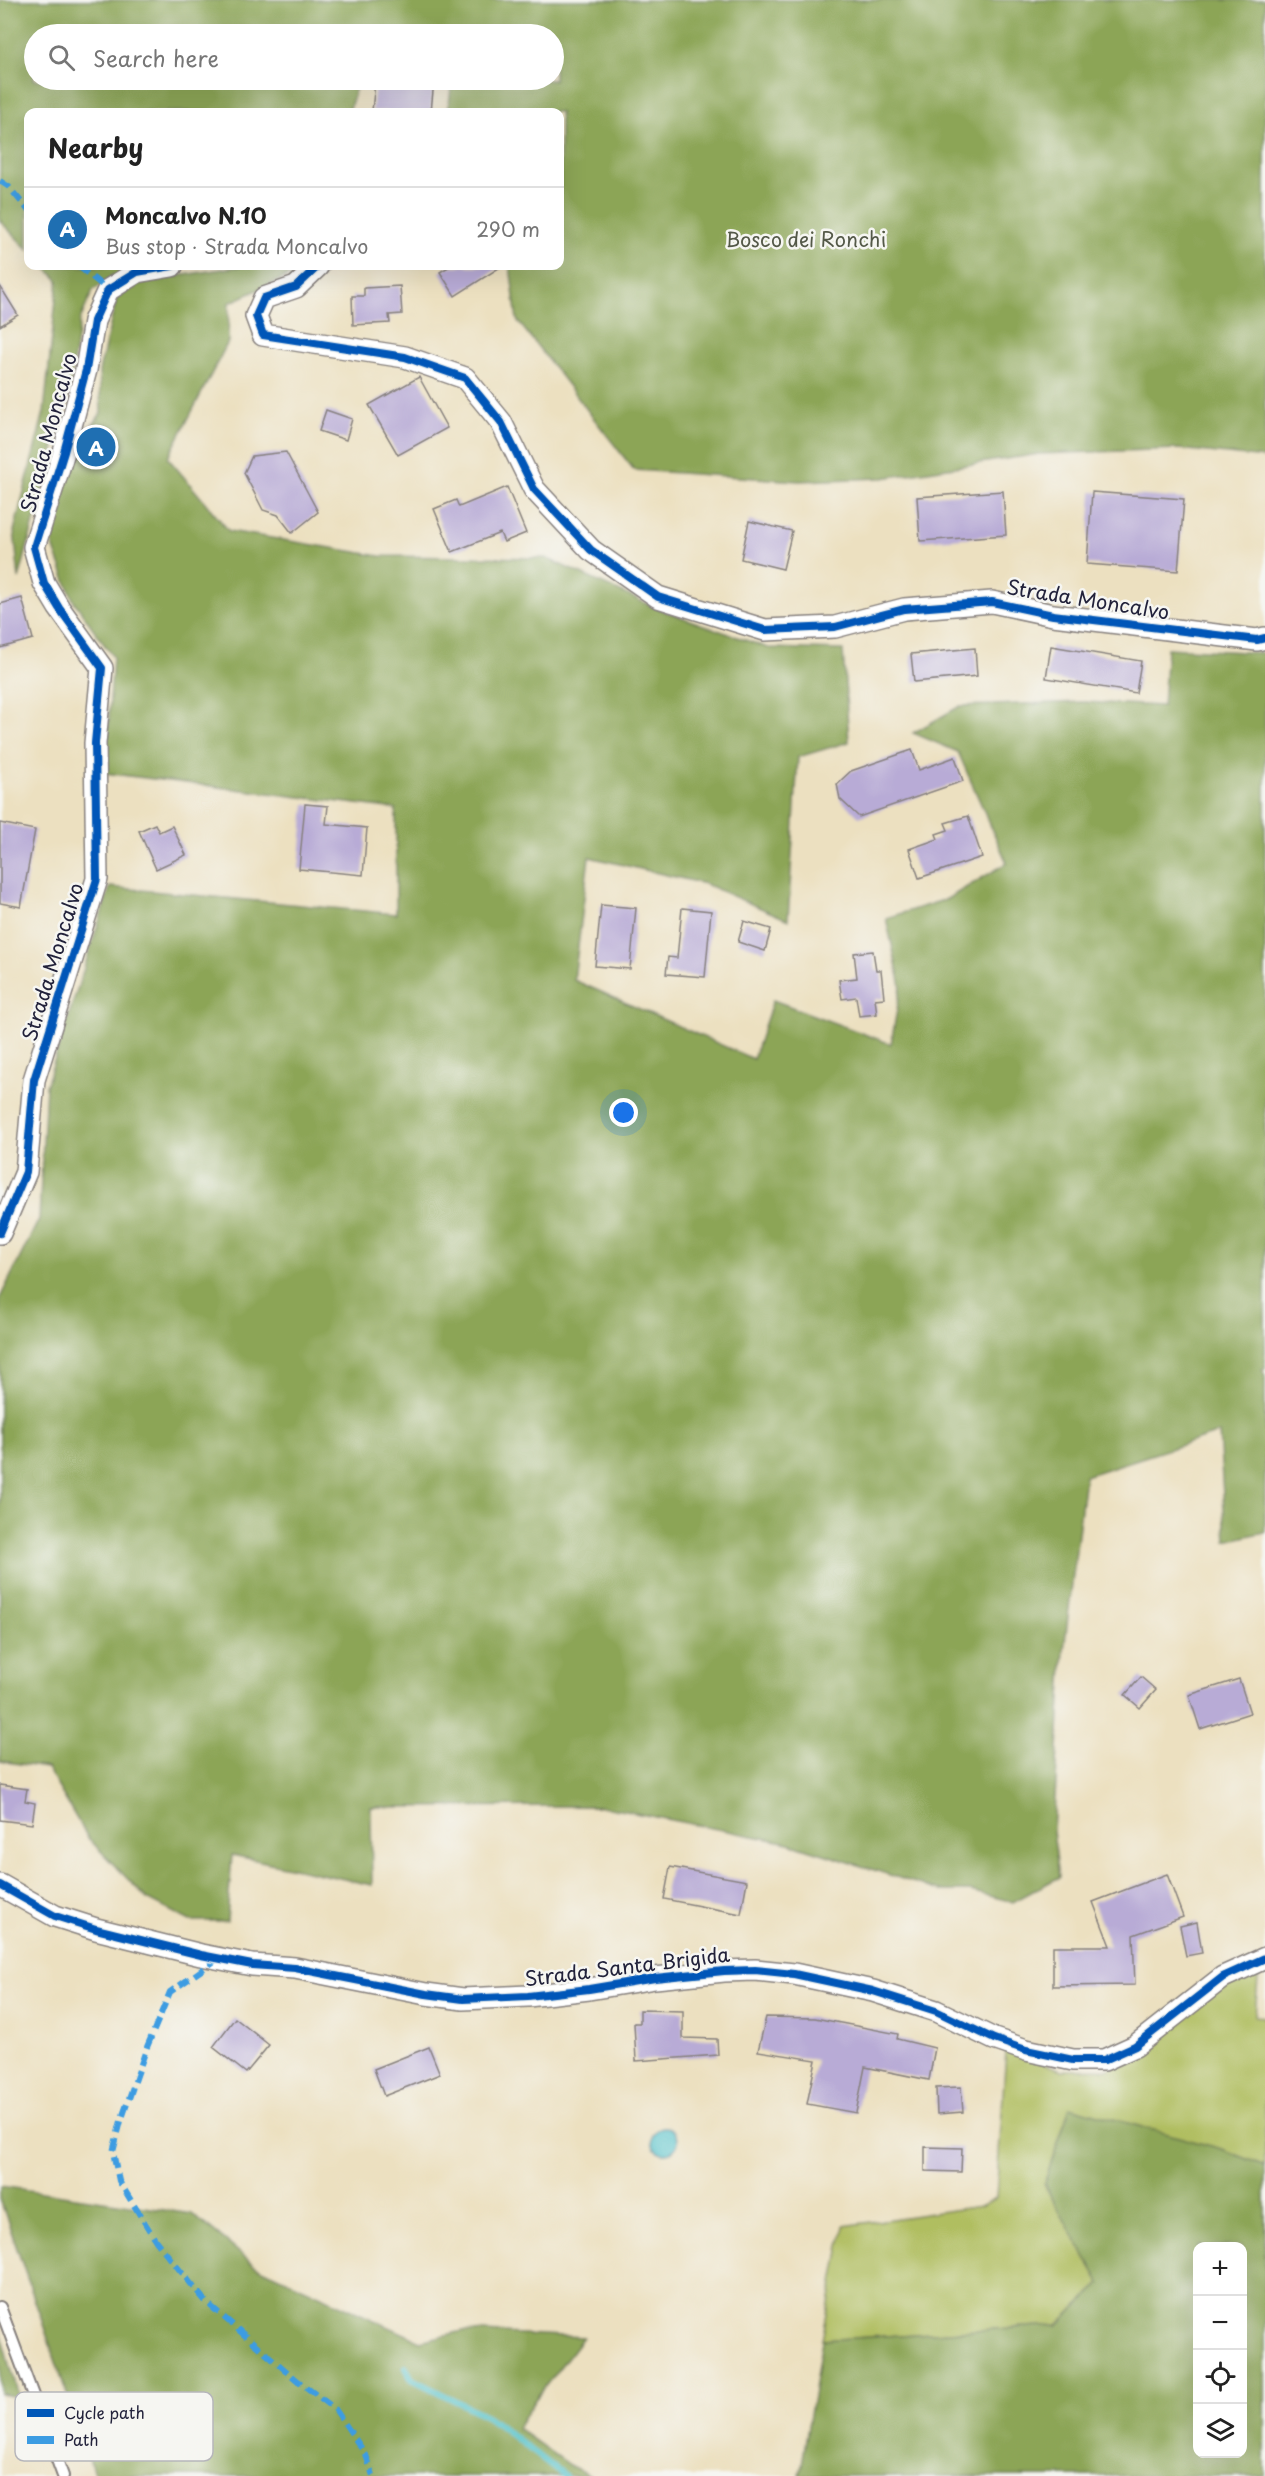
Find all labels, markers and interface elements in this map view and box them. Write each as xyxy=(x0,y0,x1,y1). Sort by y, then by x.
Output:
search box xyxy=(24,24,564,90)
icon: search xyxy=(45,41,78,74)
text: Search here xyxy=(93,41,219,74)
text: Nearby xyxy=(48,128,143,167)
text: Moncalvo N.10 xyxy=(105,198,266,231)
text: A xyxy=(60,214,75,244)
text: 290 m xyxy=(476,214,540,244)
park label: Bosco dei Ronchi xyxy=(726,224,886,254)
text: Bus stop · Strada Moncalvo xyxy=(105,231,368,261)
street label: Strada Moncalvo xyxy=(12,350,84,516)
pin: A xyxy=(76,424,116,470)
street label: Strada Moncalvo xyxy=(1005,571,1172,627)
street label: Strada Moncalvo xyxy=(14,879,90,1045)
your location xyxy=(609,1098,638,1127)
street label: Strada Santa Brigida xyxy=(523,1938,732,1993)
map controls xyxy=(1193,2242,1247,2458)
button: + xyxy=(1193,2242,1247,2296)
button: − xyxy=(1193,2296,1247,2350)
button: locate xyxy=(1193,2350,1247,2404)
legend xyxy=(15,2392,213,2461)
text: Cycle path xyxy=(64,2400,145,2424)
button: layers xyxy=(1193,2404,1247,2458)
text: Path xyxy=(64,2427,99,2451)

